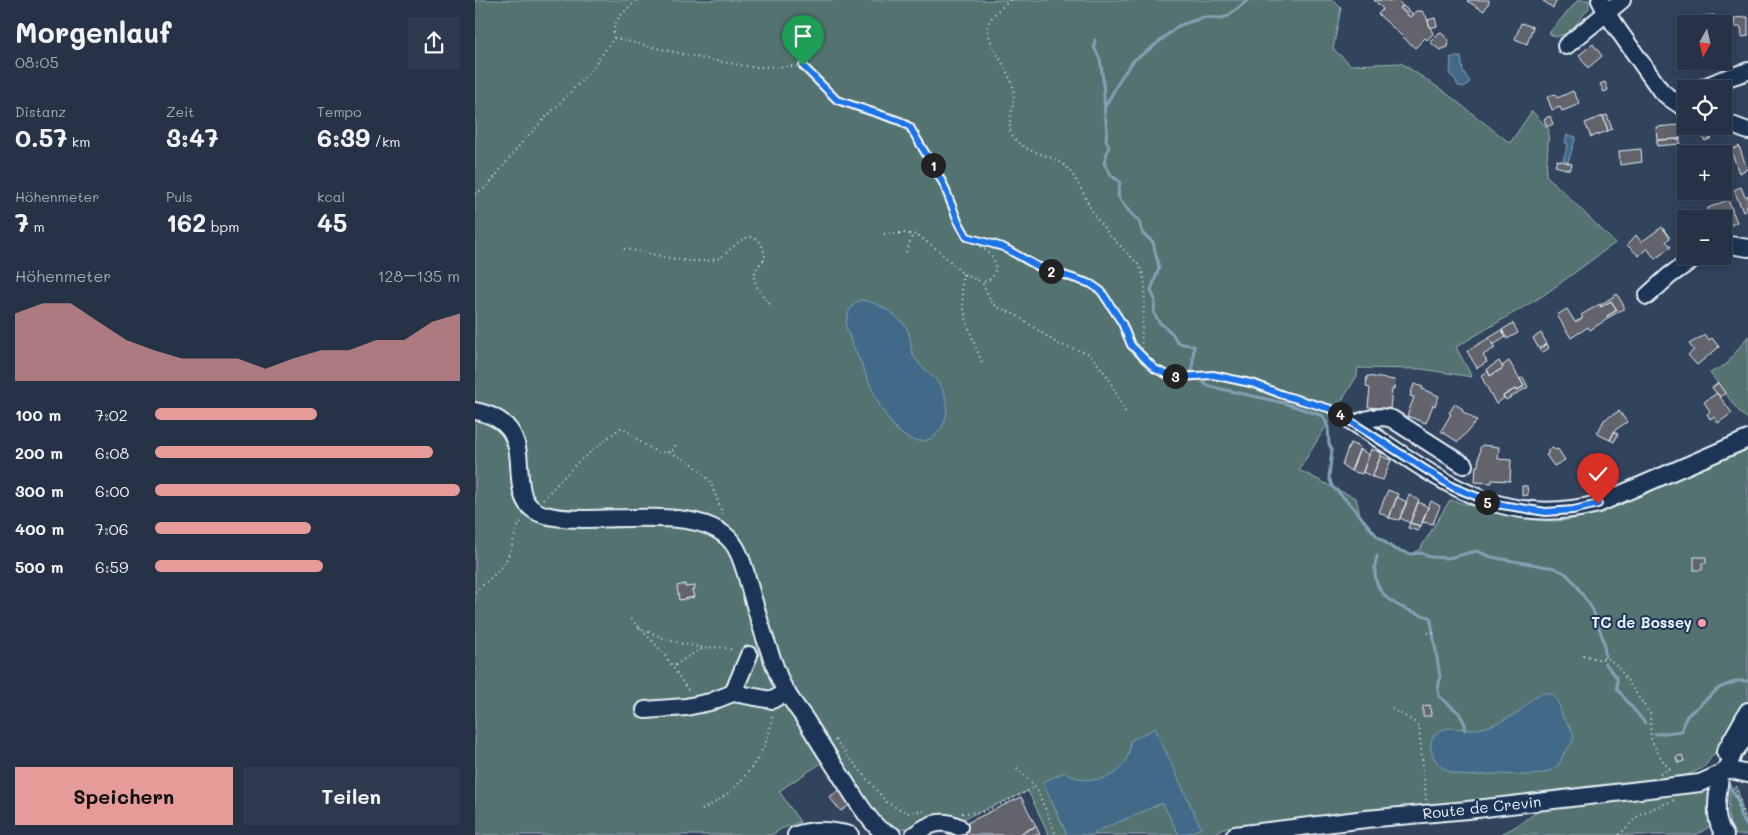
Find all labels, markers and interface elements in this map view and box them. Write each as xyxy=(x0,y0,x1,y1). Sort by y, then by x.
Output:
text: Morgenlauf xyxy=(15,14,171,50)
pin xyxy=(782,15,824,66)
north arrow xyxy=(1677,15,1733,70)
map controls xyxy=(1677,15,1732,265)
button: share xyxy=(408,17,460,69)
icon: arrive xyxy=(789,22,817,50)
text: 08:05 xyxy=(15,51,59,72)
button: locate xyxy=(1677,80,1732,135)
text: Distanz xyxy=(15,102,66,121)
text: Zeit xyxy=(166,102,195,121)
text: Tempo xyxy=(317,102,362,121)
text: 0.57 xyxy=(15,121,67,153)
text: 3:47 xyxy=(166,121,219,153)
text: 6:39 xyxy=(317,121,370,153)
text: km xyxy=(67,132,90,151)
text: /km xyxy=(370,132,401,151)
button: + xyxy=(1677,145,1732,200)
pin: 1 xyxy=(921,152,945,178)
text: 1 xyxy=(930,156,937,175)
text: Höhenmeter xyxy=(15,187,99,206)
text: Puls xyxy=(166,187,193,206)
text: kcal xyxy=(317,187,345,206)
text: 7 xyxy=(15,206,29,238)
text: 162 xyxy=(166,206,206,238)
text: 45 xyxy=(317,206,347,238)
button: − xyxy=(1677,210,1732,265)
text: m xyxy=(29,217,45,236)
text: bpm xyxy=(206,217,239,236)
pin: 2 xyxy=(1039,258,1063,284)
text: 2 xyxy=(1048,262,1055,281)
text: Höhenmeter xyxy=(15,265,111,286)
text: 128–135 m xyxy=(377,265,460,286)
pin: 3 xyxy=(1163,364,1187,388)
text: 3 xyxy=(1171,367,1180,386)
pin: 4 xyxy=(1327,402,1353,426)
text: 100 m xyxy=(15,404,61,425)
text: 7:02 xyxy=(95,404,128,425)
text: 4 xyxy=(1336,405,1345,424)
text: 200 m xyxy=(15,442,63,463)
text: 6:08 xyxy=(95,442,129,463)
pin xyxy=(1577,453,1619,504)
icon: check xyxy=(1584,460,1612,488)
text: 300 m xyxy=(15,480,64,501)
text: 6:00 xyxy=(95,480,129,501)
pin: 5 xyxy=(1475,490,1499,514)
text: 5 xyxy=(1483,493,1492,512)
text: 400 m xyxy=(15,518,64,539)
text: 7:06 xyxy=(95,518,128,539)
text: 500 m xyxy=(15,556,63,577)
text: 6:59 xyxy=(95,556,128,577)
place label: TC de Bossey xyxy=(1591,612,1692,632)
marker: TC de Bossey xyxy=(1696,617,1708,629)
button: Speichern xyxy=(15,767,233,825)
button: Teilen xyxy=(243,767,460,825)
street label: Route de Crevin xyxy=(1421,791,1542,823)

